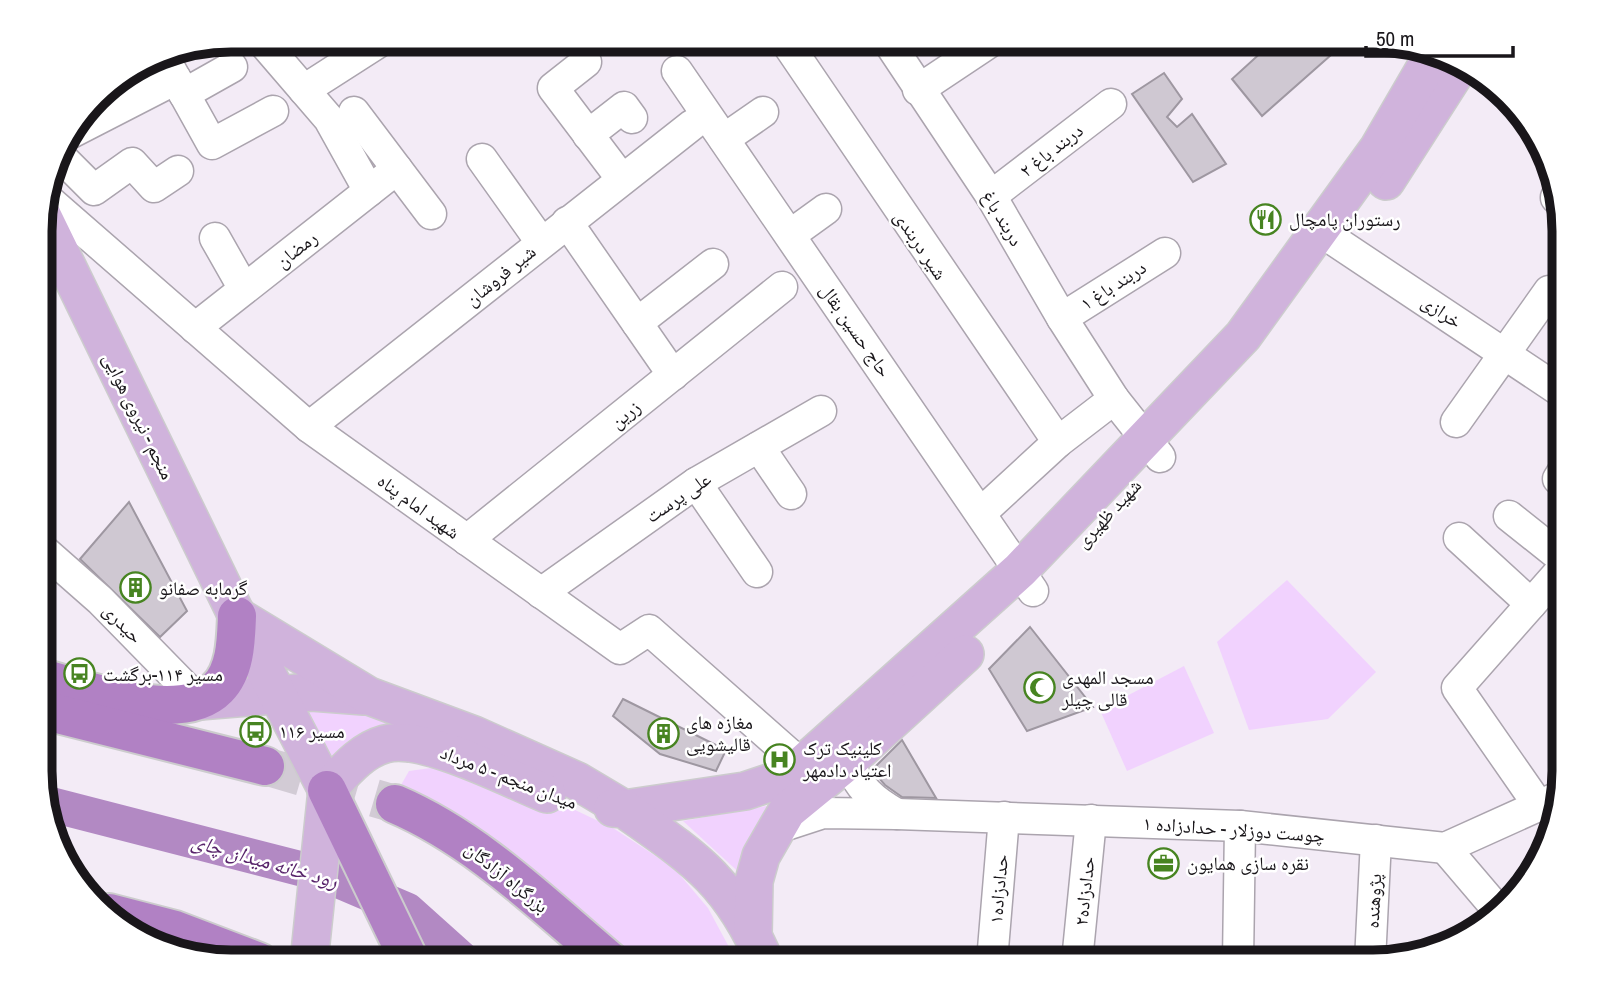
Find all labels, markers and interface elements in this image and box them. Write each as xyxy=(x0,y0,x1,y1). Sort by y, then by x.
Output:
scale bar xyxy=(1366,14,1513,58)
text: 50 m xyxy=(1376,24,1414,53)
street label: دربند باغ ۲ xyxy=(1014,117,1088,183)
street label: دربند باغ xyxy=(976,185,1030,251)
restaurant icon: رستوران پامچال xyxy=(1249,202,1283,236)
street label: شیر دربندی xyxy=(888,205,954,285)
place label: رستوران پامچال xyxy=(1289,206,1401,232)
street label: رمضان xyxy=(270,224,322,274)
street label: شیر فروشان xyxy=(459,238,541,312)
street label: دربند باغ ۱ xyxy=(1075,254,1151,316)
street label: حاج حسین بقال xyxy=(814,278,898,382)
street label: خرازی xyxy=(1417,288,1467,334)
street label: منجم - نیروی هوایی xyxy=(97,348,181,484)
street label: زرین xyxy=(604,394,646,434)
street label: علی پرست xyxy=(640,465,716,528)
street label: شهید امام پناه xyxy=(372,467,466,546)
street label: شهید ظهیری xyxy=(1069,473,1147,553)
building icon: گرمابه صفانو xyxy=(119,571,153,605)
place label: گرمابه صفانو xyxy=(159,575,248,601)
street label: حیدری xyxy=(97,597,149,649)
bus stop icon: مسیر ۱۱۴-برگشت xyxy=(63,657,97,691)
place label: مسیر ۱۱۴-برگشت xyxy=(103,661,223,687)
place label: مسجد المهدی قالی چیلر xyxy=(1061,664,1154,712)
mosque icon: مسجد المهدی قالی چیلر xyxy=(1022,671,1056,705)
place label: مغازه های قالیشویی xyxy=(686,709,753,757)
bus stop icon: مسیر ۱۱۶ xyxy=(239,714,273,748)
building icon: مغازه های قالیشویی xyxy=(646,716,680,750)
place label: مسیر ۱۱۶ xyxy=(279,718,345,744)
place label: کلینیک ترک اعتیاد دادمهر xyxy=(802,735,892,783)
street label: میدان منجم - ۵ مرداد xyxy=(437,739,581,815)
hospital icon: کلینیک ترک اعتیاد دادمهر xyxy=(763,742,797,776)
street label: چوست دوزلار - حدادزاده ۱ xyxy=(1142,810,1326,848)
water label: رود خانه میدان چای xyxy=(189,826,342,895)
street label: بزرگراه آزادگان xyxy=(460,835,554,919)
office icon: نقره سازی همایون xyxy=(1147,846,1181,880)
place label: نقره سازی همایون xyxy=(1187,850,1309,876)
street label: حدادزاده۱ xyxy=(982,853,1014,925)
street label: حدادزاده۲ xyxy=(1067,855,1101,927)
street label: پژوهنده xyxy=(1359,873,1387,929)

